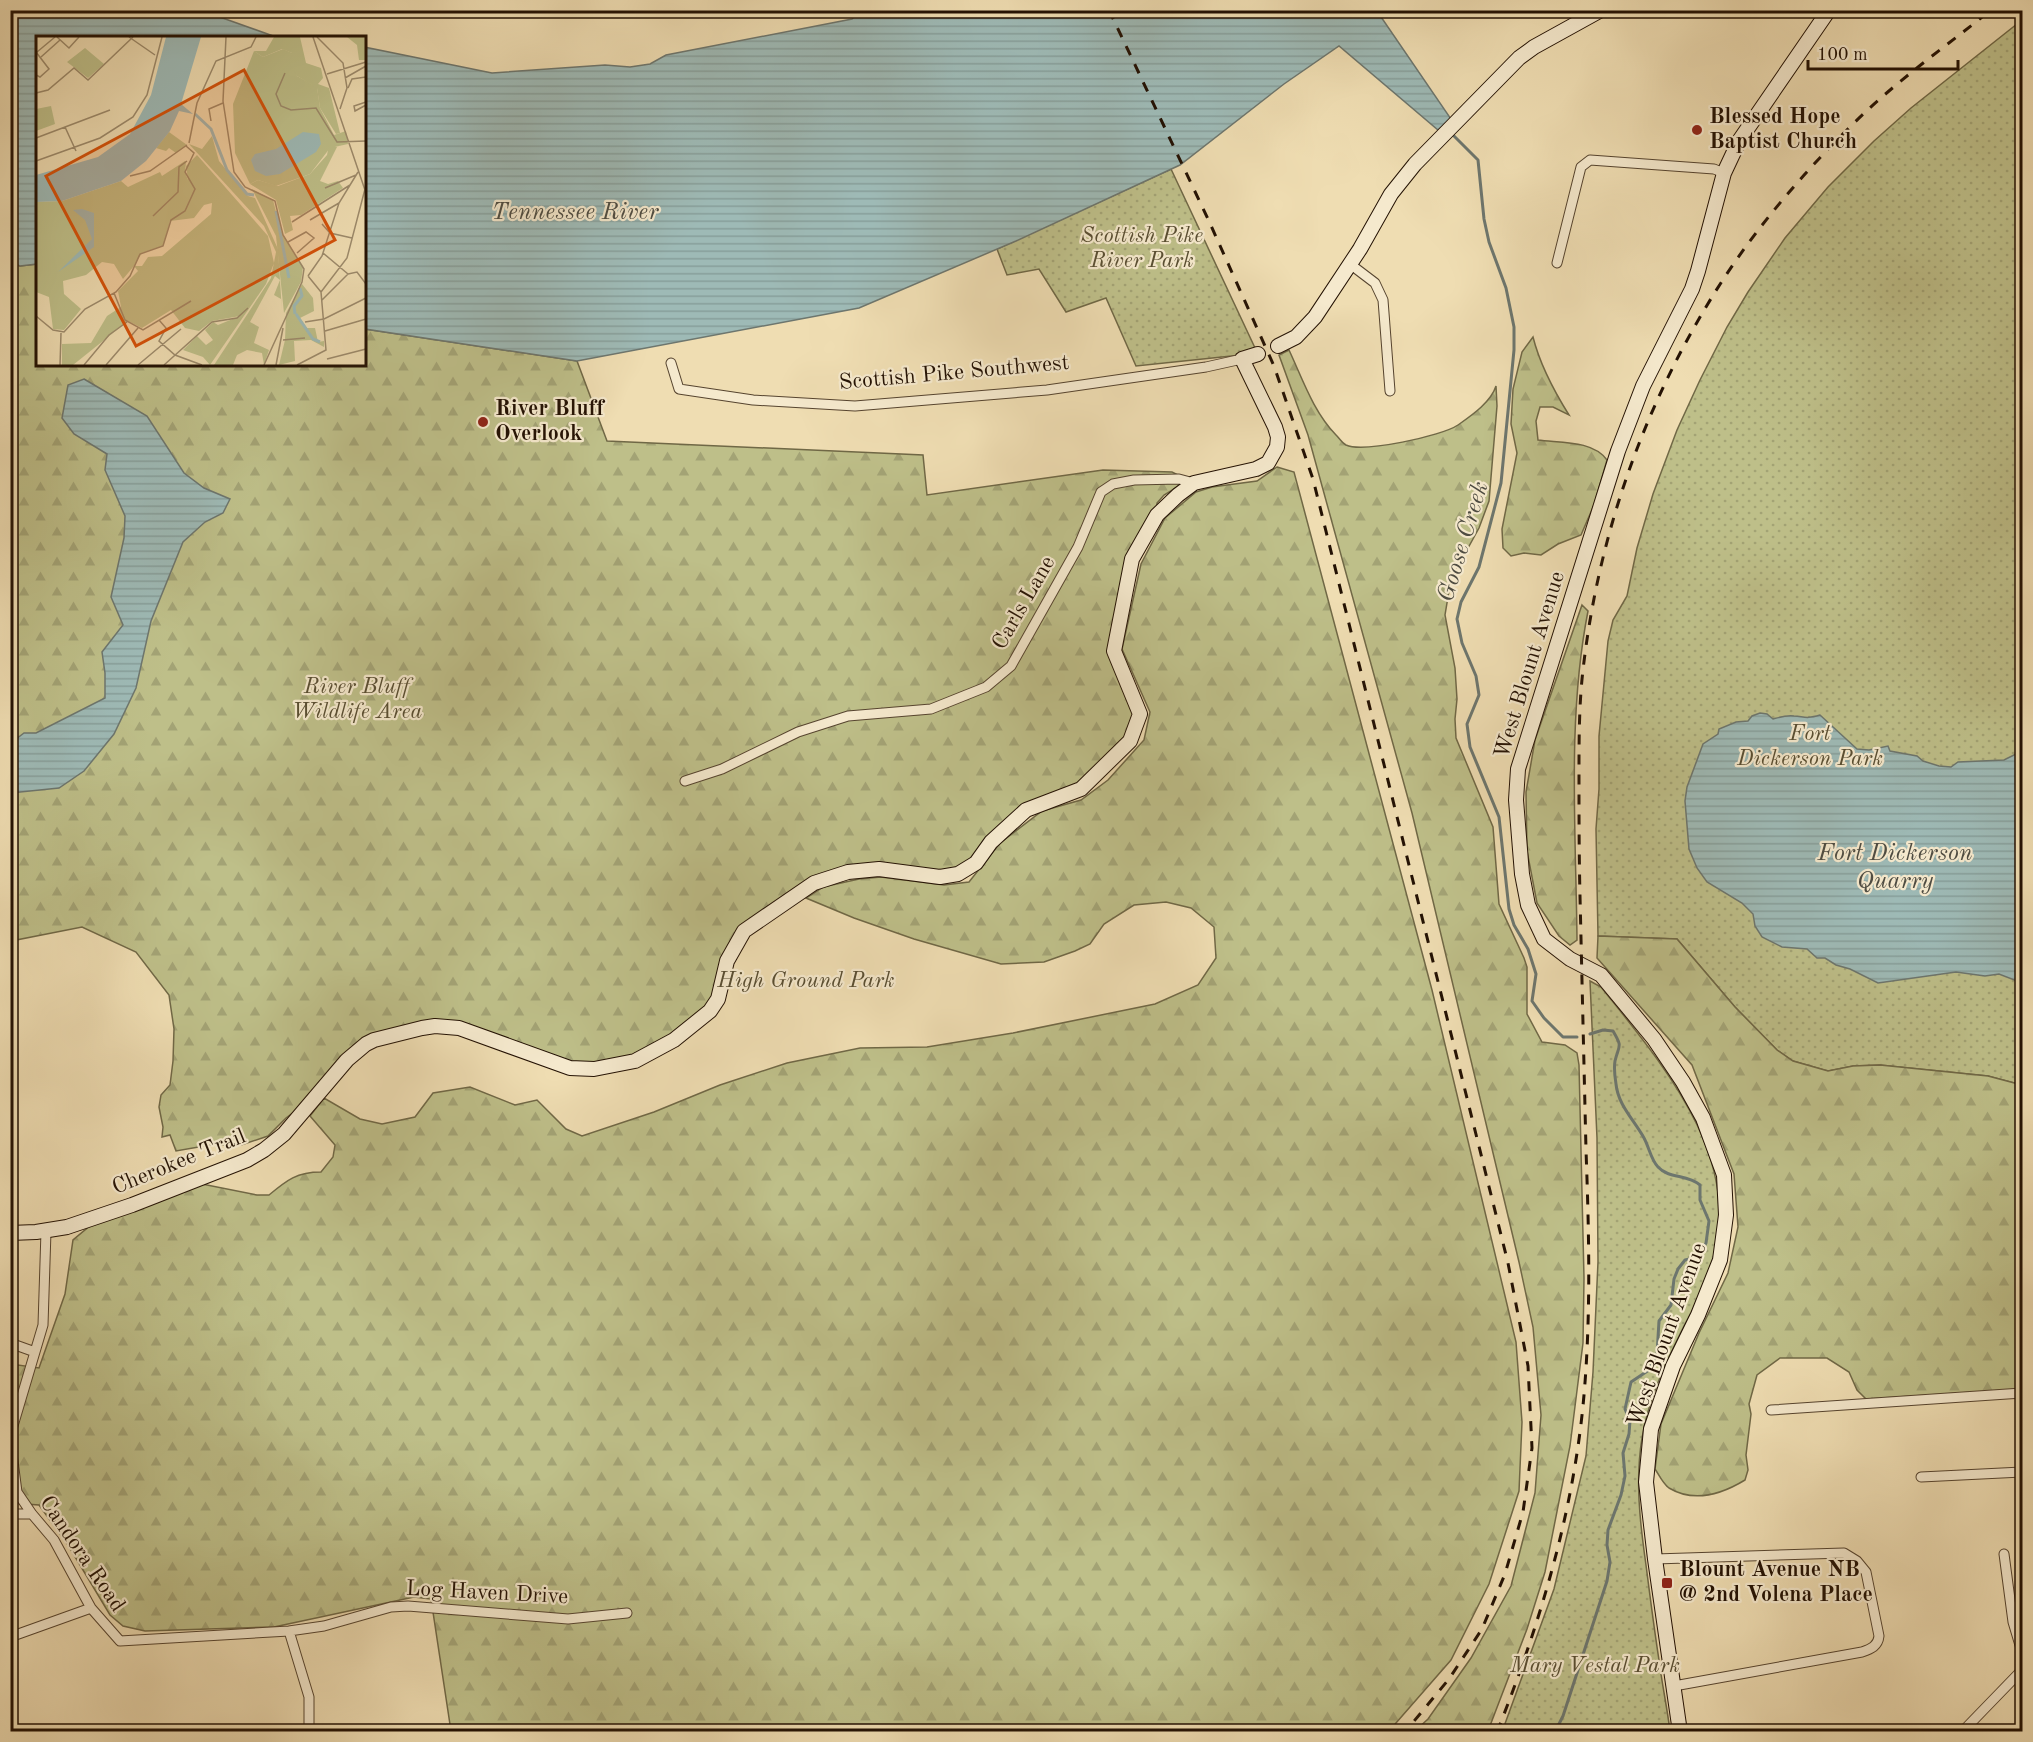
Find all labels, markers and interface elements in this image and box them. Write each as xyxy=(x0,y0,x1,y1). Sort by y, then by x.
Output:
scale bar xyxy=(1808,33,1958,71)
inset map xyxy=(36,36,366,366)
text: 100 m xyxy=(1817,46,1868,64)
place label: Blessed Hope Baptist Church xyxy=(1709,106,1857,153)
marker: Blessed Hope Baptist Church xyxy=(1690,123,1704,137)
water label: Tennessee River xyxy=(491,201,659,225)
park label: Scottish Pike River Park xyxy=(1081,225,1203,272)
street label: Scottish Pike Southwest xyxy=(838,352,1070,394)
place label: River Bluff Overlook xyxy=(495,398,605,445)
marker: River Bluff Overlook xyxy=(476,415,490,429)
water label: Goose Creek xyxy=(1434,479,1494,605)
street label: Carls Lane xyxy=(989,553,1059,653)
street label: West Blount Avenue xyxy=(1491,569,1569,761)
park label: River Bluff Wildlife Area xyxy=(292,676,423,723)
park label: Fort Dickerson Park xyxy=(1736,723,1883,770)
water label: Fort Dickerson Quarry xyxy=(1816,842,1973,894)
park label: High Ground Park xyxy=(716,970,895,992)
street label: Cherokee Trail xyxy=(109,1125,249,1199)
street label: West Blount Avenue xyxy=(1623,1240,1711,1430)
street label: Candora Road xyxy=(35,1492,129,1616)
place label: Blount Avenue NB @ 2nd Volena Place xyxy=(1679,1559,1873,1606)
marker: Blount Avenue NB @ 2nd Volena Place xyxy=(1660,1576,1674,1590)
street label: Log Haven Drive xyxy=(405,1578,569,1608)
park label: Mary Vestal Park xyxy=(1509,1655,1680,1677)

